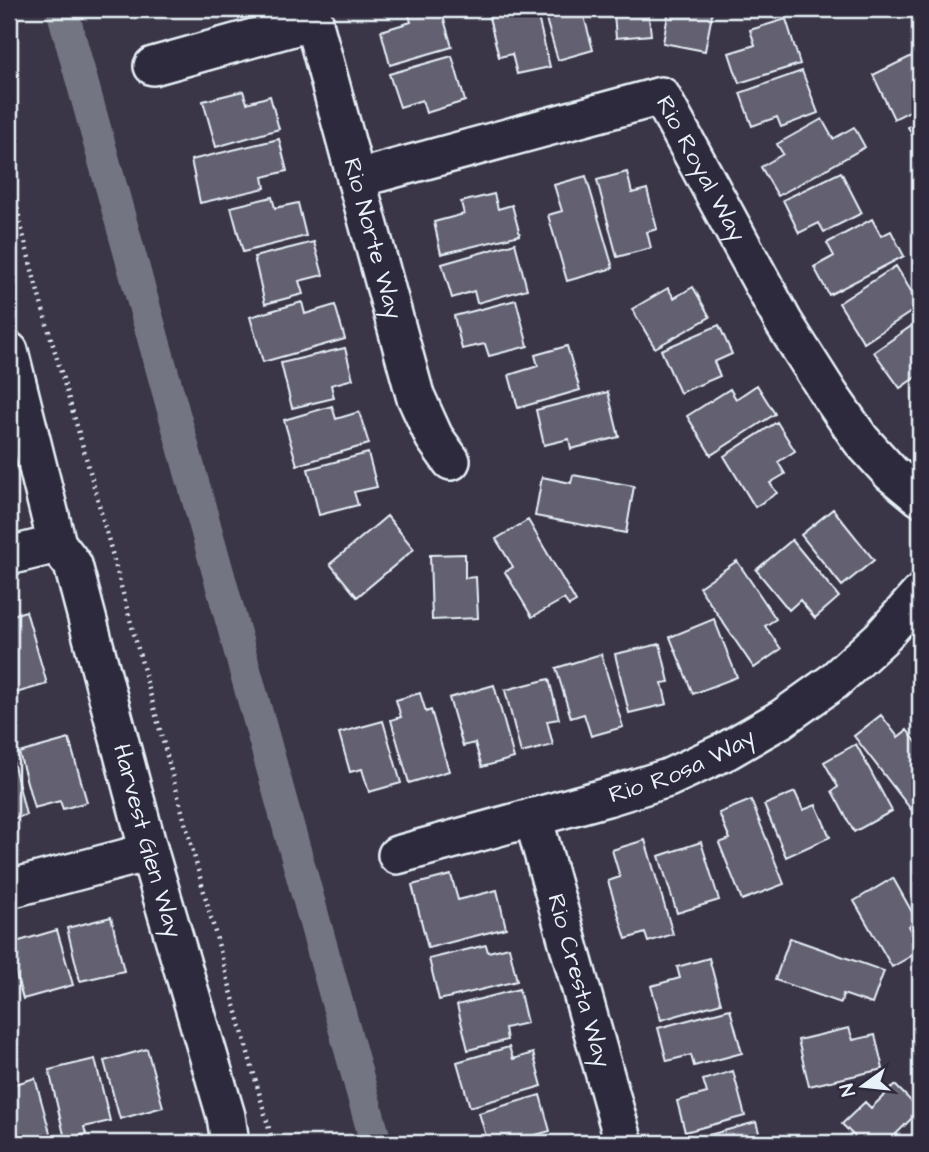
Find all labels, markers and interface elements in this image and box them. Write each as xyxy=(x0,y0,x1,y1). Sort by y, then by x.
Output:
street label: Rio Royal Way xyxy=(647,90,754,248)
street label: Rio Norte Way xyxy=(334,154,411,323)
street label: Rio Rosa Way xyxy=(605,721,762,812)
street label: Harvest Glen Way xyxy=(104,740,190,942)
street label: Rio Cresta Way xyxy=(538,890,619,1072)
north arrow xyxy=(828,1050,898,1120)
text: N xyxy=(833,1081,863,1099)

